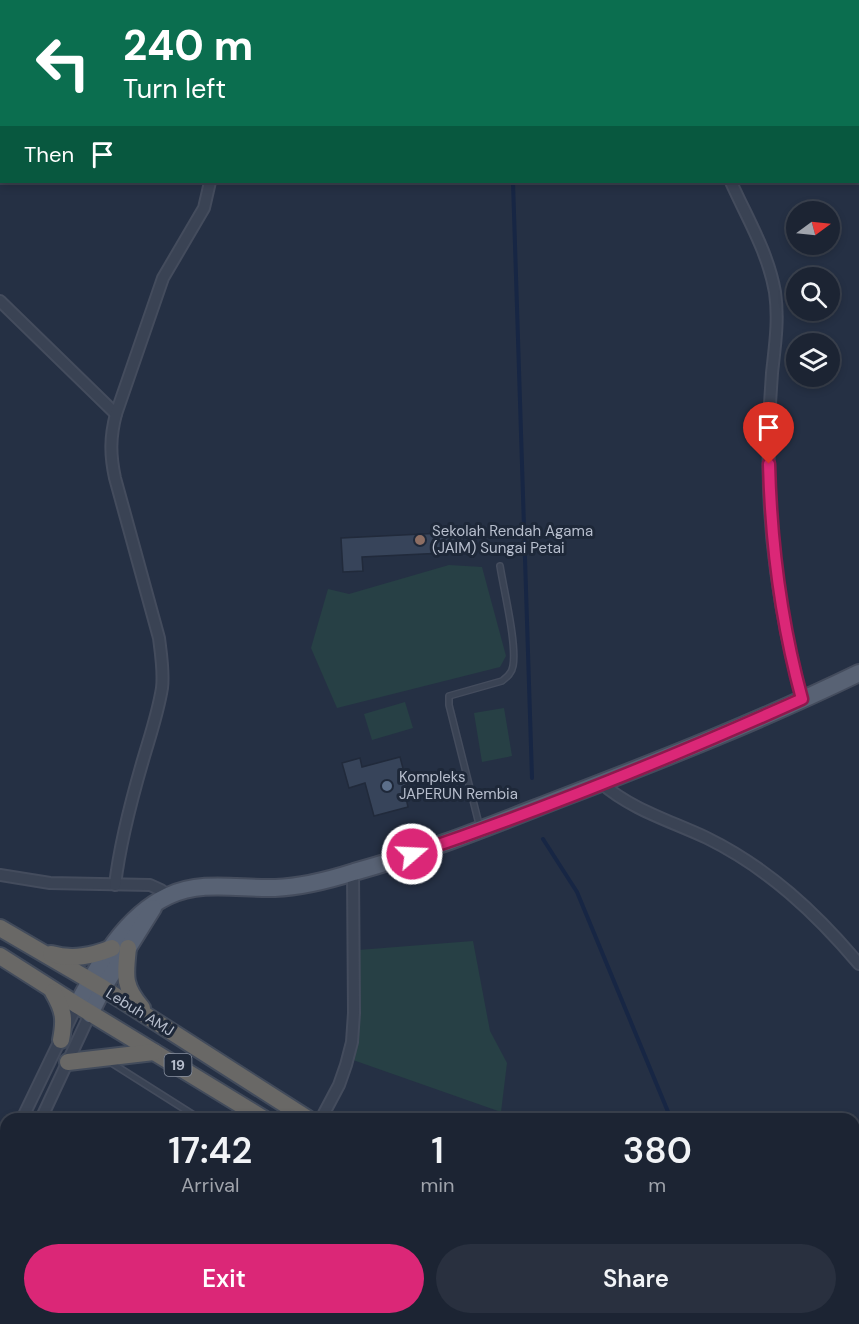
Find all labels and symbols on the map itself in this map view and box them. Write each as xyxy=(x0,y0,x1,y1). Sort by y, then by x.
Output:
north arrow xyxy=(786,201,840,255)
pin xyxy=(743,402,794,464)
place label: Sekolah Rendah Agama (JAIM) Sungai Petai xyxy=(432,521,593,558)
marker: Sekolah Rendah Agama (JAIM) Sungai Petai xyxy=(413,533,427,547)
place label: Kompleks JAPERUN Rembia xyxy=(399,767,518,804)
marker: Kompleks JAPERUN Rembia xyxy=(380,779,394,793)
position arrow xyxy=(380,822,444,886)
street label: Lebuh AMJ xyxy=(102,983,178,1041)
road number: 19 xyxy=(164,1054,192,1076)

